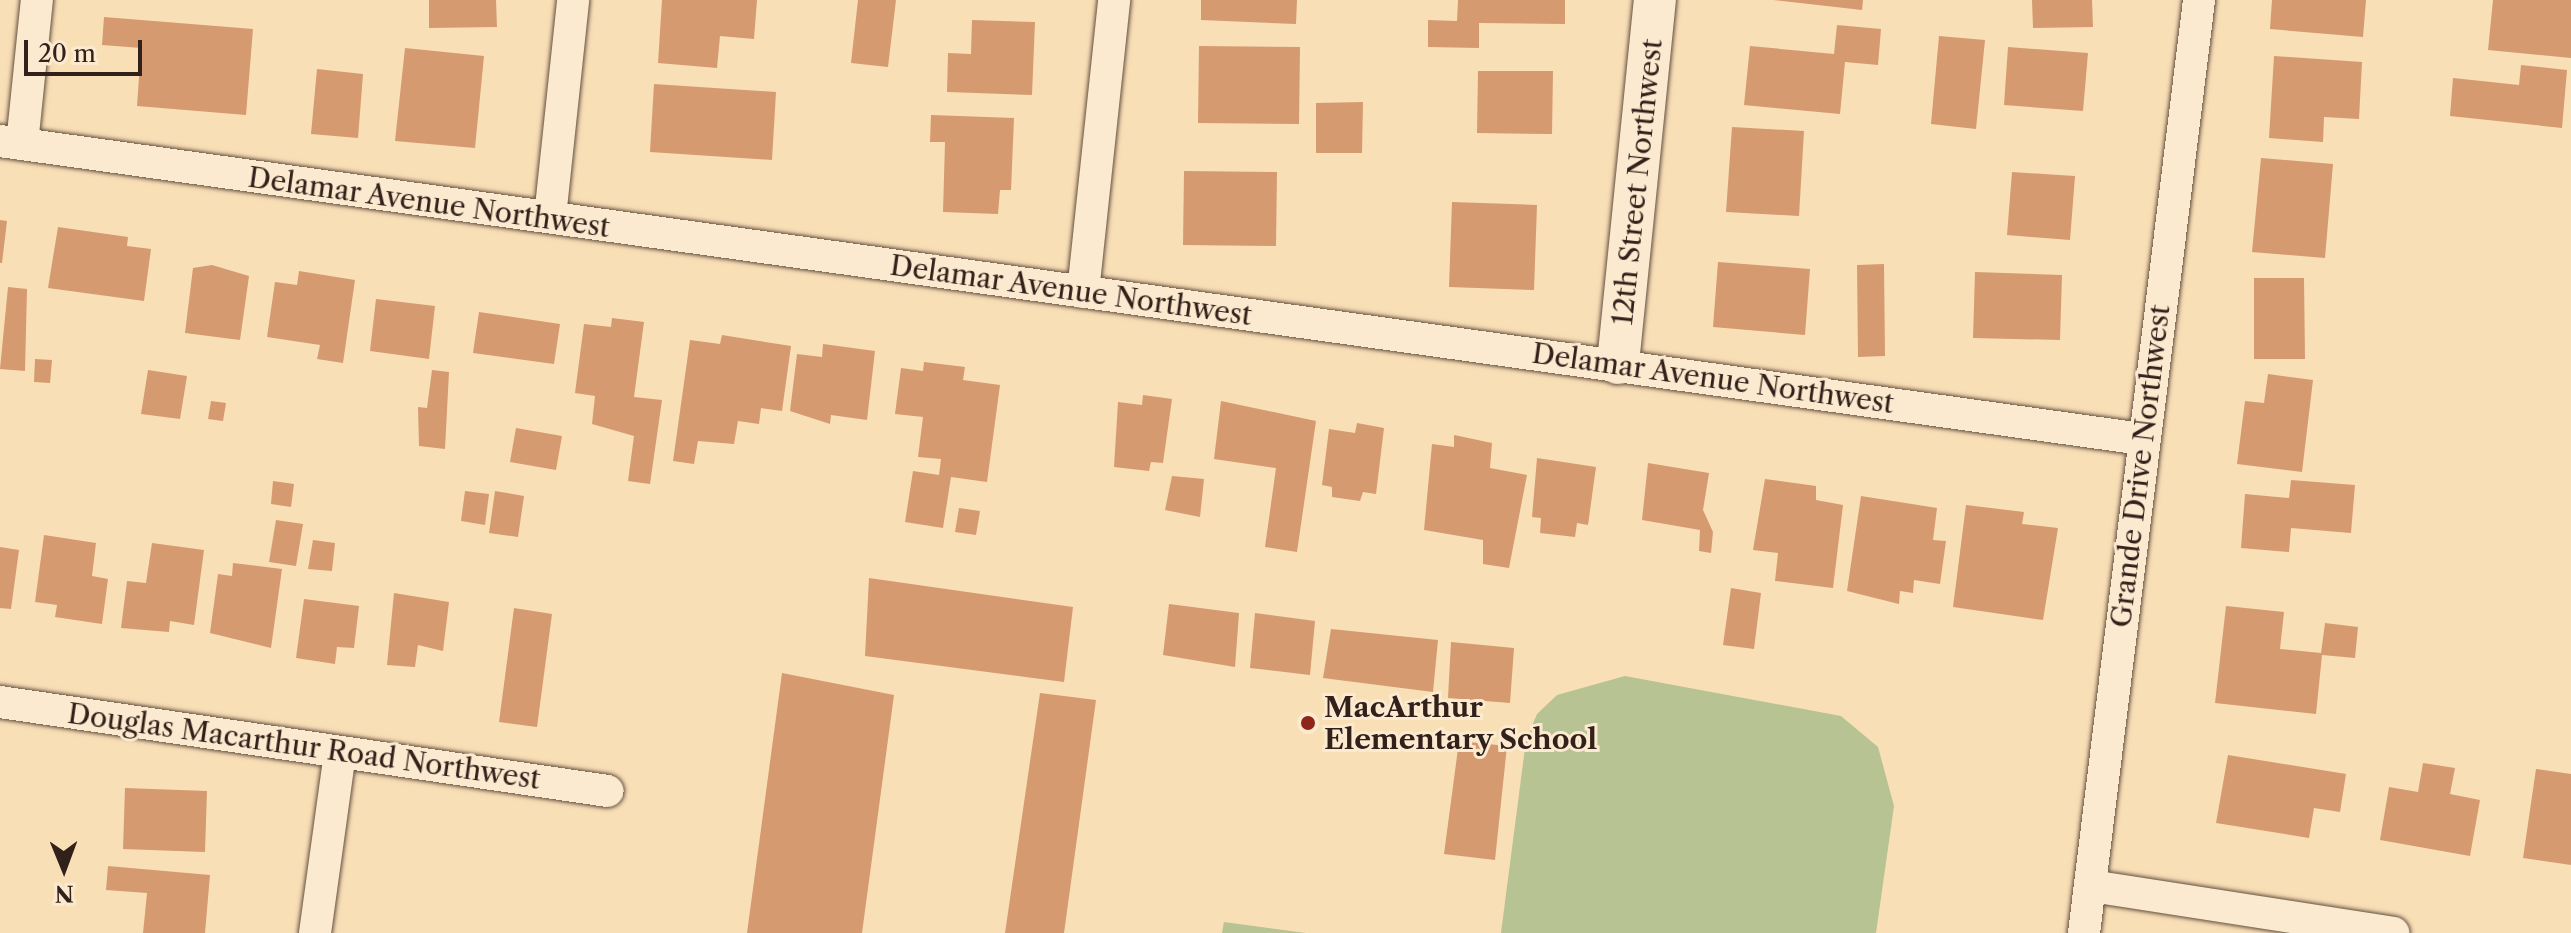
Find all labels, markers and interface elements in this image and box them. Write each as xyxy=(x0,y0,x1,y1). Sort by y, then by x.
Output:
scale bar xyxy=(28,24,146,74)
street label: 12th Street Northwest xyxy=(1605,37,1669,327)
text: 20 m xyxy=(38,39,96,68)
street label: Delamar Avenue Northwest xyxy=(245,160,613,244)
street label: Delamar Avenue Northwest xyxy=(887,248,1255,332)
street label: Grande Drive Northwest xyxy=(2104,303,2176,629)
street label: Delamar Avenue Northwest xyxy=(1529,336,1897,420)
place label: MacArthur Elementary School xyxy=(1324,690,1598,756)
street label: Douglas Macarthur Road Northwest xyxy=(65,696,543,796)
marker: MacArthur Elementary School xyxy=(1299,714,1317,732)
north arrow xyxy=(24,829,104,909)
text: N xyxy=(55,880,74,907)

